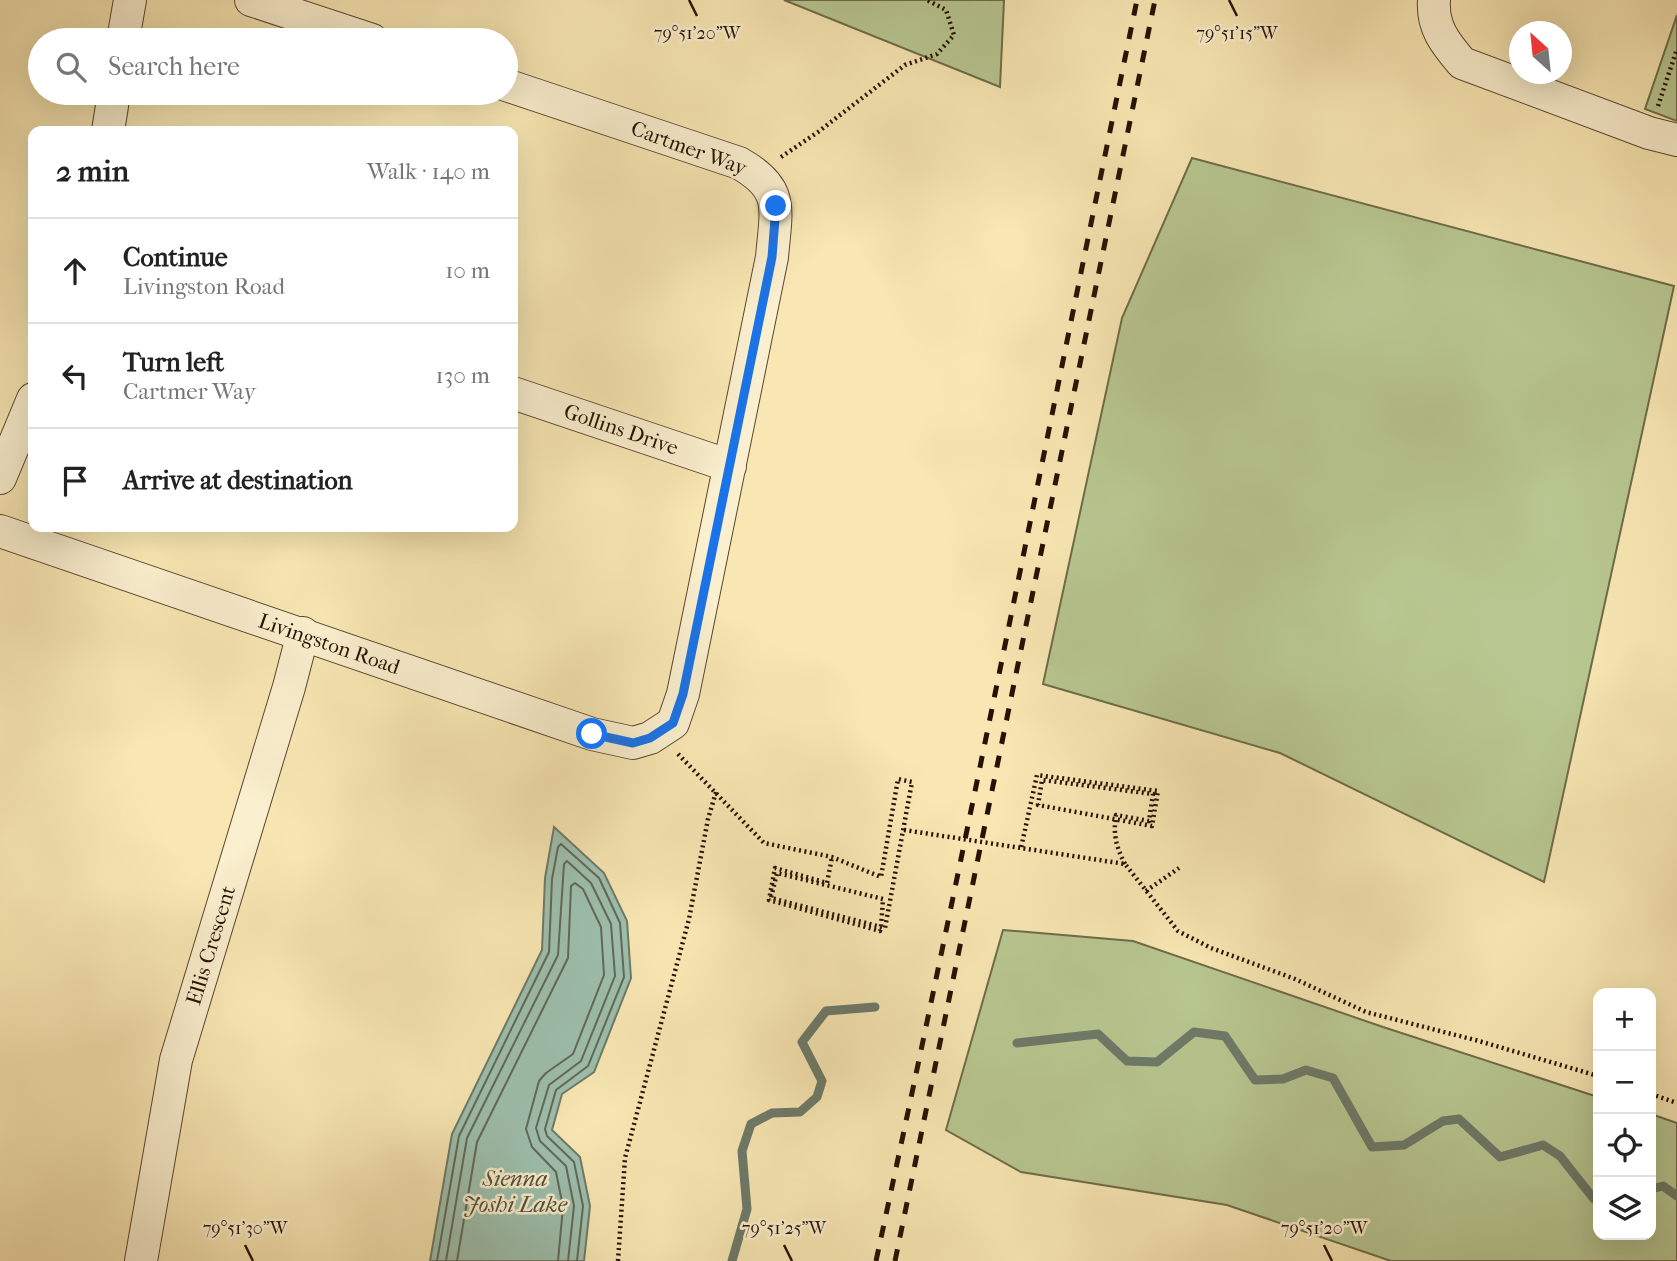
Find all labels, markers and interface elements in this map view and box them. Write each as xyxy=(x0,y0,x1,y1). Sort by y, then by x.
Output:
north arrow xyxy=(1509,21,1572,84)
text: 79°51'20"W xyxy=(654,23,742,44)
text: 79°51'15"W xyxy=(1196,23,1279,44)
search box xyxy=(28,28,518,105)
icon: search xyxy=(52,48,90,86)
text: Search here xyxy=(108,51,240,82)
street label: Cartmer Way xyxy=(628,116,751,180)
text: 2 min xyxy=(56,154,129,189)
text: Walk · 140 m xyxy=(367,158,490,185)
route end xyxy=(760,190,791,221)
text: Continue xyxy=(123,242,228,273)
icon: ahead xyxy=(56,252,94,290)
text: 10 m xyxy=(445,257,490,284)
text: Livingston Road xyxy=(123,273,285,300)
text: Turn left xyxy=(123,347,224,378)
icon: left xyxy=(56,357,94,395)
text: 130 m xyxy=(436,362,490,389)
text: Cartmer Way xyxy=(123,378,256,405)
street label: Gollins Drive xyxy=(561,399,681,460)
icon: arrive xyxy=(56,462,94,500)
text: Arrive at destination xyxy=(123,465,353,496)
street label: Livingston Road xyxy=(255,609,404,679)
route start xyxy=(576,718,607,749)
street label: Ellis Crescent xyxy=(181,882,240,1008)
map controls xyxy=(1593,988,1656,1240)
button: + xyxy=(1593,988,1656,1051)
button: − xyxy=(1593,1051,1656,1114)
button: locate xyxy=(1593,1114,1656,1177)
water label: Sienna Joshi Lake xyxy=(463,1165,568,1218)
button: layers xyxy=(1593,1177,1656,1240)
text: 79°51'30"W xyxy=(203,1218,289,1239)
text: 79°51'25"W xyxy=(742,1218,828,1239)
text: 79°51'20"W xyxy=(1281,1218,1369,1239)

